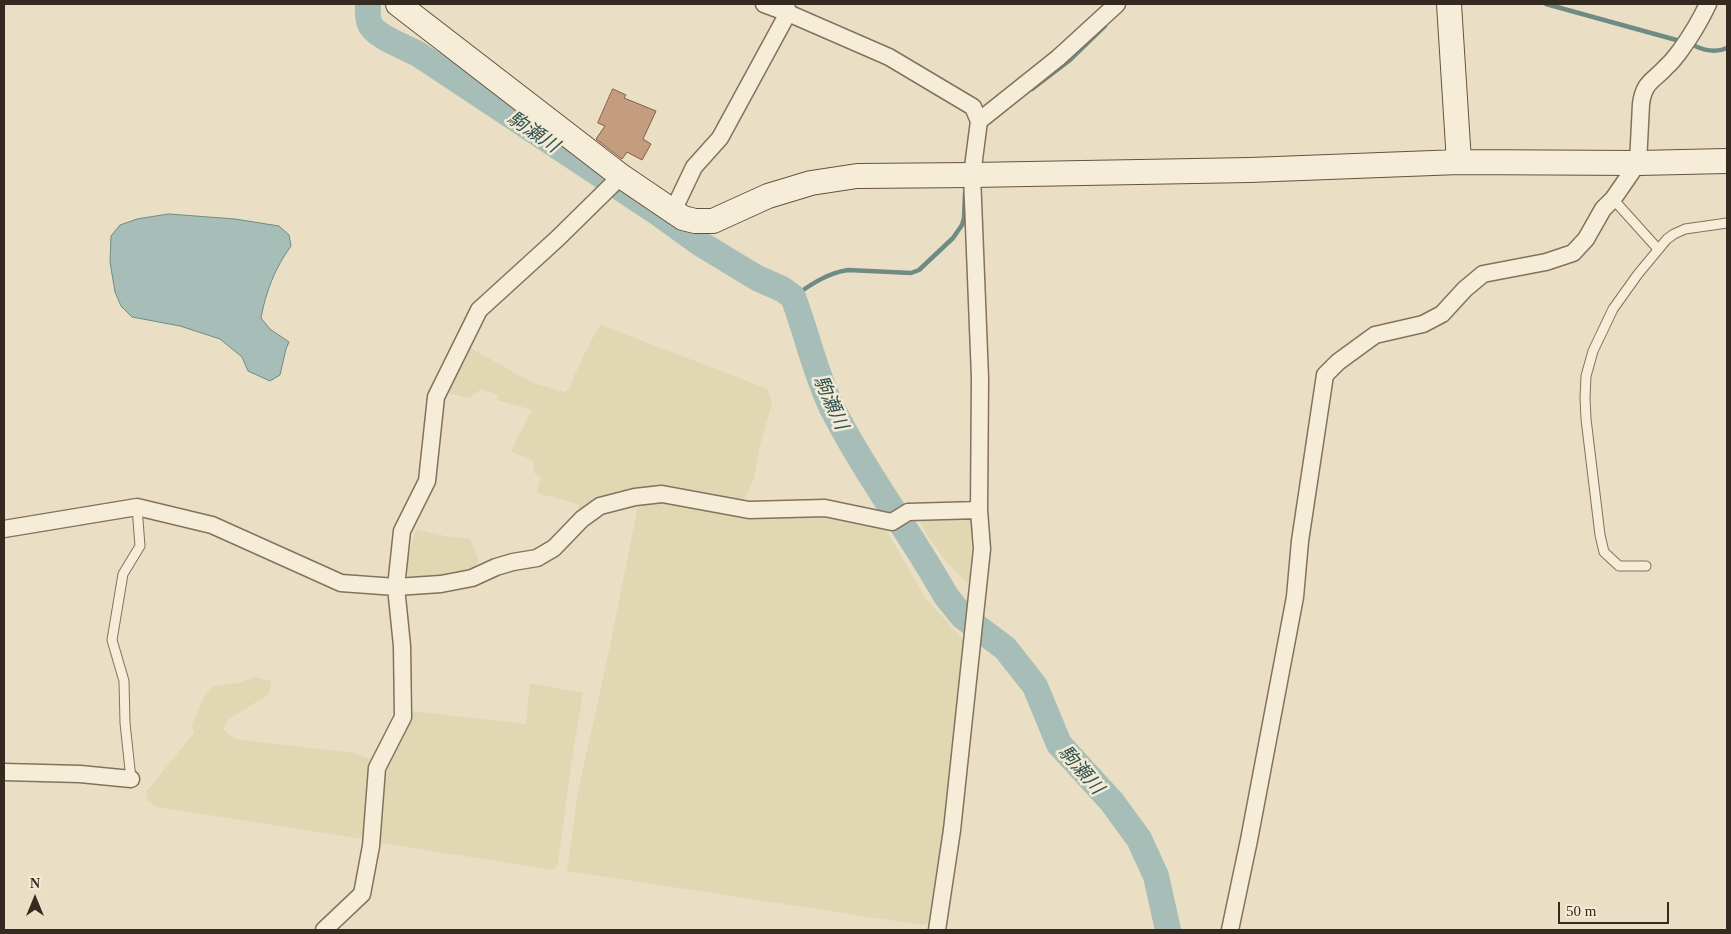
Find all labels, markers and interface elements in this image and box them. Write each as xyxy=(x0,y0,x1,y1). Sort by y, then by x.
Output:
water label: 駒瀬川 xyxy=(504,106,564,156)
water label: 駒瀬川 xyxy=(810,371,854,433)
water label: 駒瀬川 xyxy=(1055,740,1109,798)
north arrow xyxy=(10,874,60,924)
text: N xyxy=(30,876,40,891)
scale bar xyxy=(1561,892,1672,924)
text: 50 m xyxy=(1566,903,1596,919)

